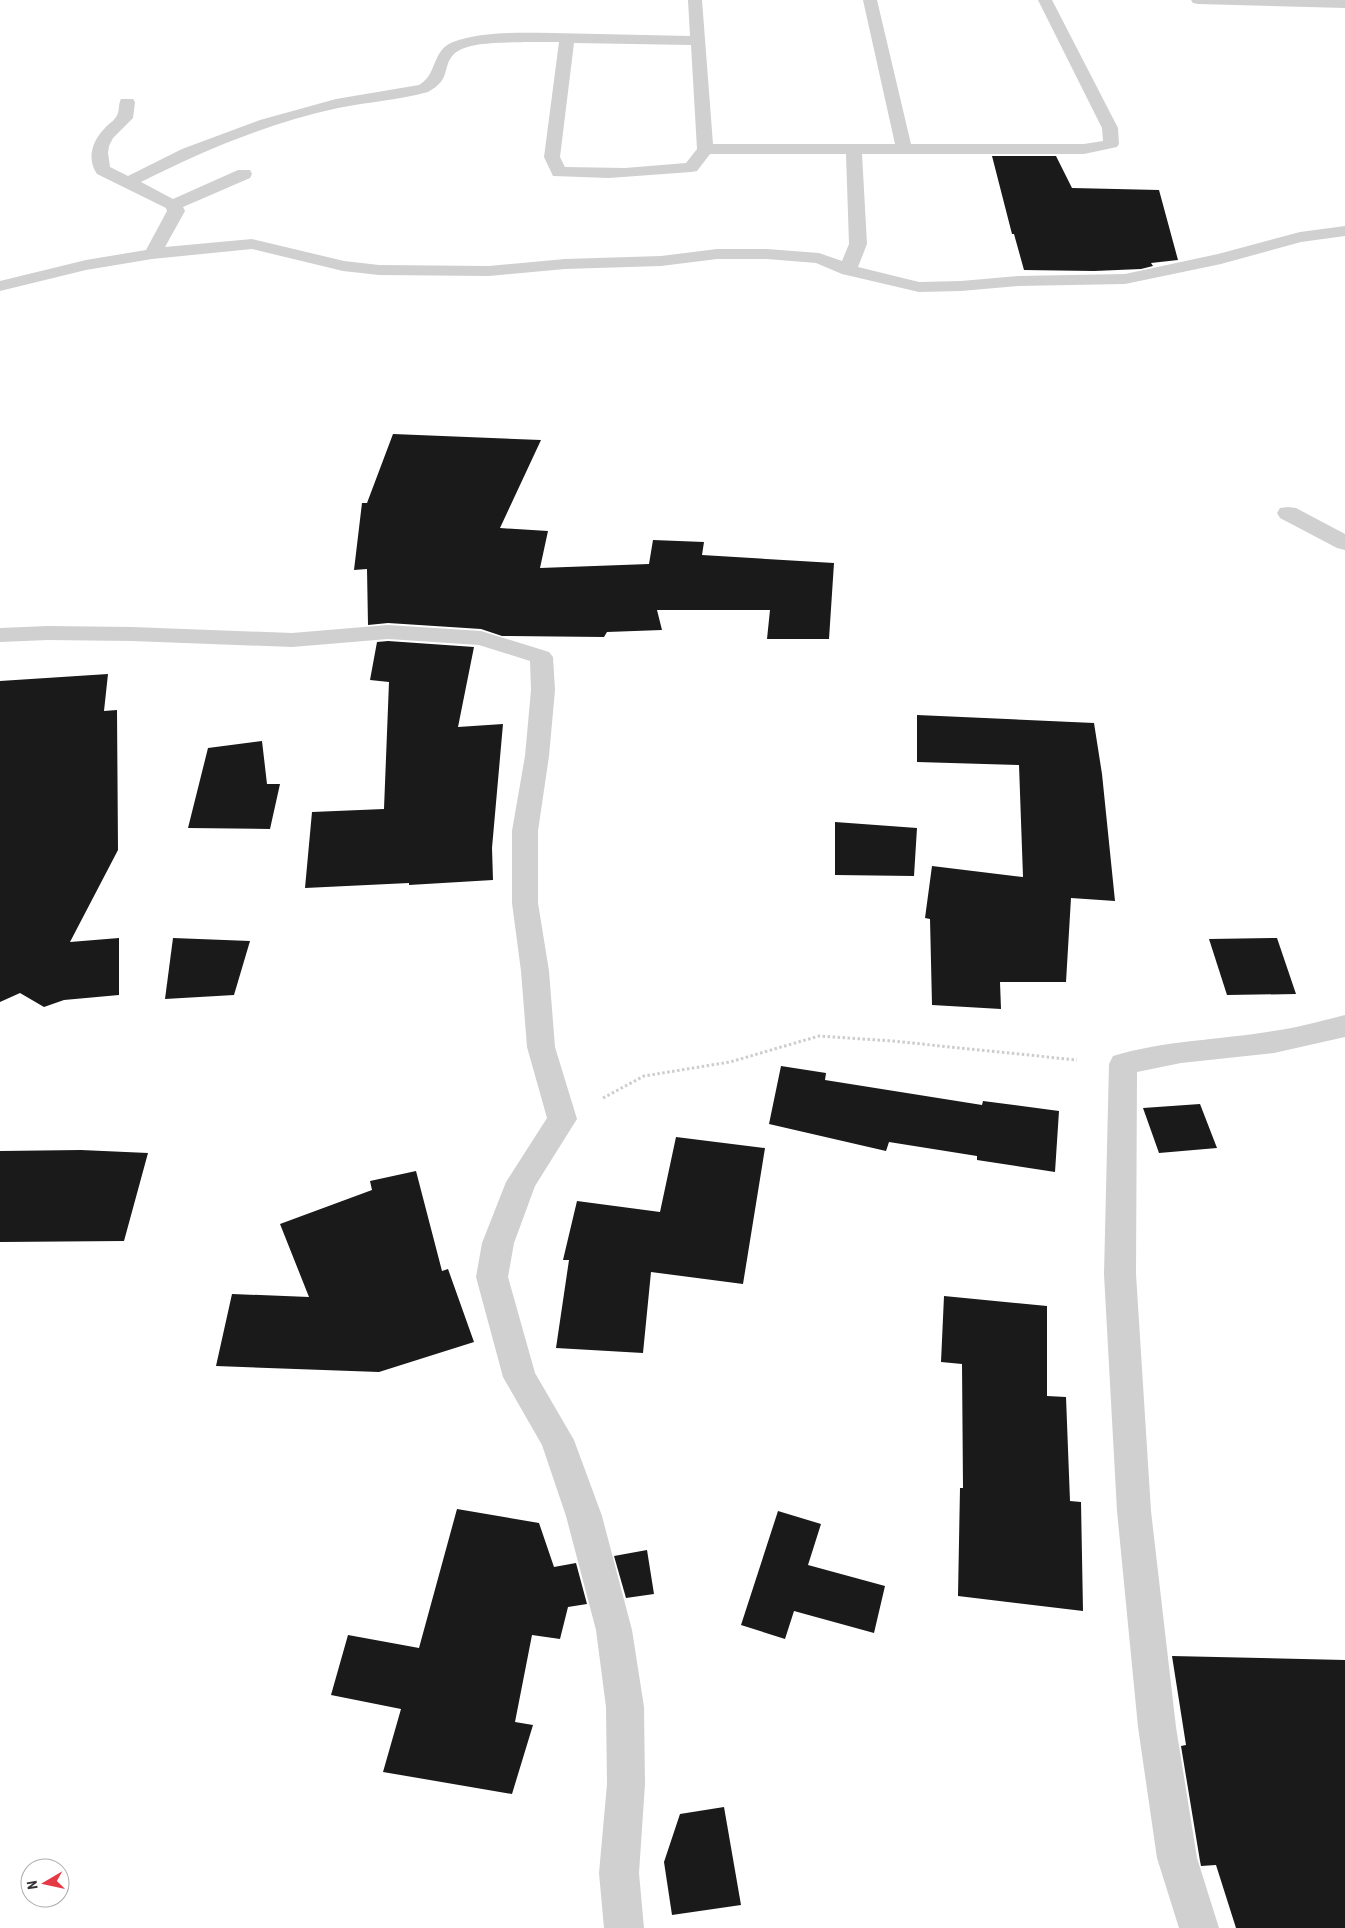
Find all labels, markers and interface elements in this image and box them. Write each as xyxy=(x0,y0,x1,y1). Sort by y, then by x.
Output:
north arrow xyxy=(20,1858,70,1908)
text: N xyxy=(24,1880,41,1891)

